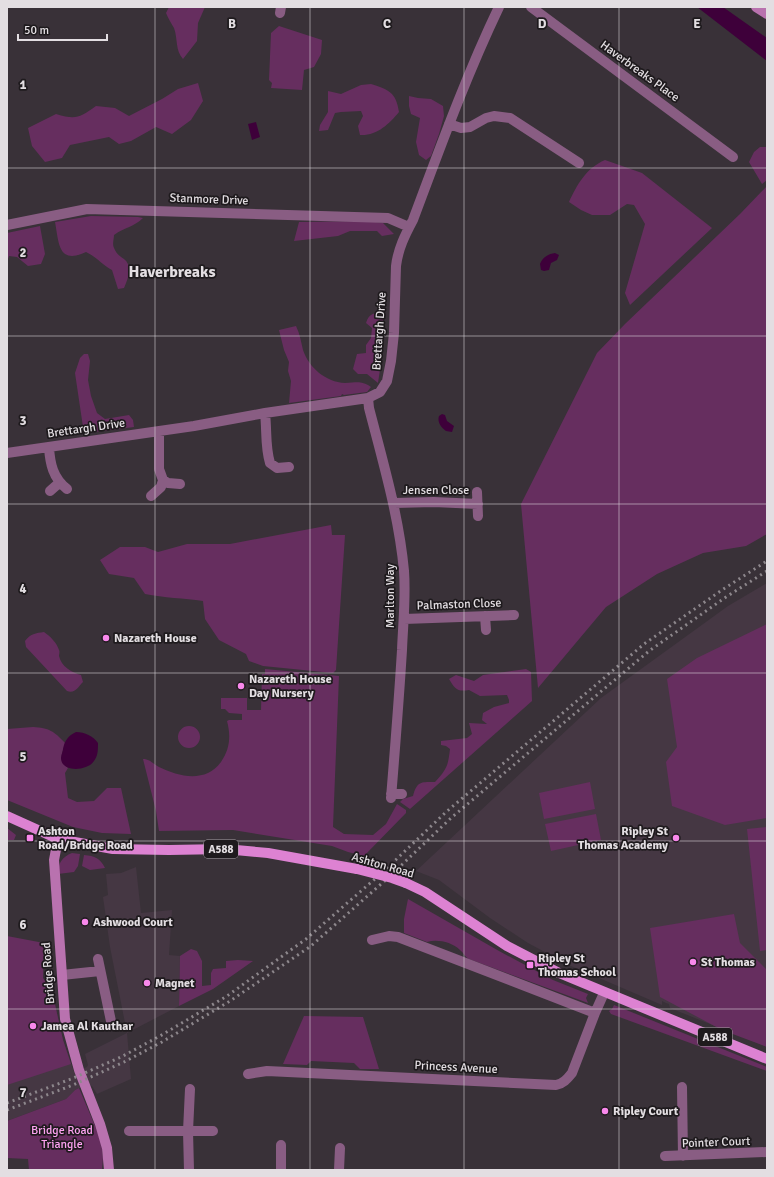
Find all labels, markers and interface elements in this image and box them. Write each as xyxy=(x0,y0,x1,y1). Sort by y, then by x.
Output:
scale bar xyxy=(18,16,107,42)
text: B xyxy=(228,16,236,32)
text: C xyxy=(383,16,391,32)
text: D xyxy=(538,16,547,32)
text: E xyxy=(693,16,701,32)
text: 50 m xyxy=(24,23,49,38)
street label: Haverbreaks Place xyxy=(597,38,682,105)
text: 1 xyxy=(19,77,27,93)
street label: Stanmore Drive xyxy=(169,191,249,208)
text: 2 xyxy=(19,245,27,261)
district label: Haverbreaks xyxy=(128,262,216,282)
street label: Brettargh Drive xyxy=(369,291,390,371)
text: 3 xyxy=(19,413,27,429)
street label: Brettargh Drive xyxy=(46,416,126,441)
street label: Jensen Close xyxy=(403,483,469,498)
street label: Marlton Way xyxy=(383,563,398,628)
text: 4 xyxy=(19,581,27,597)
street label: Palmaston Close xyxy=(416,596,502,613)
place label: Nazareth House xyxy=(114,631,197,646)
marker: Nazareth House xyxy=(101,633,111,643)
place label: Nazareth House Day Nursery xyxy=(249,672,332,701)
marker: Nazareth House Day Nursery xyxy=(236,681,246,691)
text: 5 xyxy=(19,749,27,765)
place label: Ashton Road/Bridge Road xyxy=(38,824,133,853)
place label: Ripley St Thomas Academy xyxy=(578,824,669,853)
marker: Ashton Road/Bridge Road xyxy=(25,833,35,843)
marker: Ripley St Thomas Academy xyxy=(671,833,681,843)
road number: A588 xyxy=(204,840,238,858)
street label: Ashton Road xyxy=(350,849,416,882)
place label: Ashwood Court xyxy=(93,915,173,930)
text: 6 xyxy=(19,917,27,933)
marker: Ashwood Court xyxy=(80,917,90,927)
street label: Bridge Road xyxy=(39,942,58,1004)
place label: Ripley St Thomas School xyxy=(538,951,616,980)
place label: St Thomas xyxy=(701,955,756,970)
marker: St Thomas xyxy=(688,957,698,967)
marker: Ripley St Thomas School xyxy=(525,960,535,970)
place label: Magnet xyxy=(155,976,195,991)
marker: Magnet xyxy=(142,978,152,988)
place label: Jamea Al Kauthar xyxy=(41,1019,133,1034)
marker: Jamea Al Kauthar xyxy=(28,1021,38,1031)
road number: A588 xyxy=(698,1028,732,1046)
street label: Princess Avenue xyxy=(414,1058,498,1077)
text: 7 xyxy=(19,1085,27,1101)
place label: Ripley Court xyxy=(613,1104,679,1119)
marker: Ripley Court xyxy=(600,1106,610,1116)
park label: Bridge Road Triangle xyxy=(31,1123,93,1152)
street label: Pointer Court xyxy=(682,1134,751,1151)

